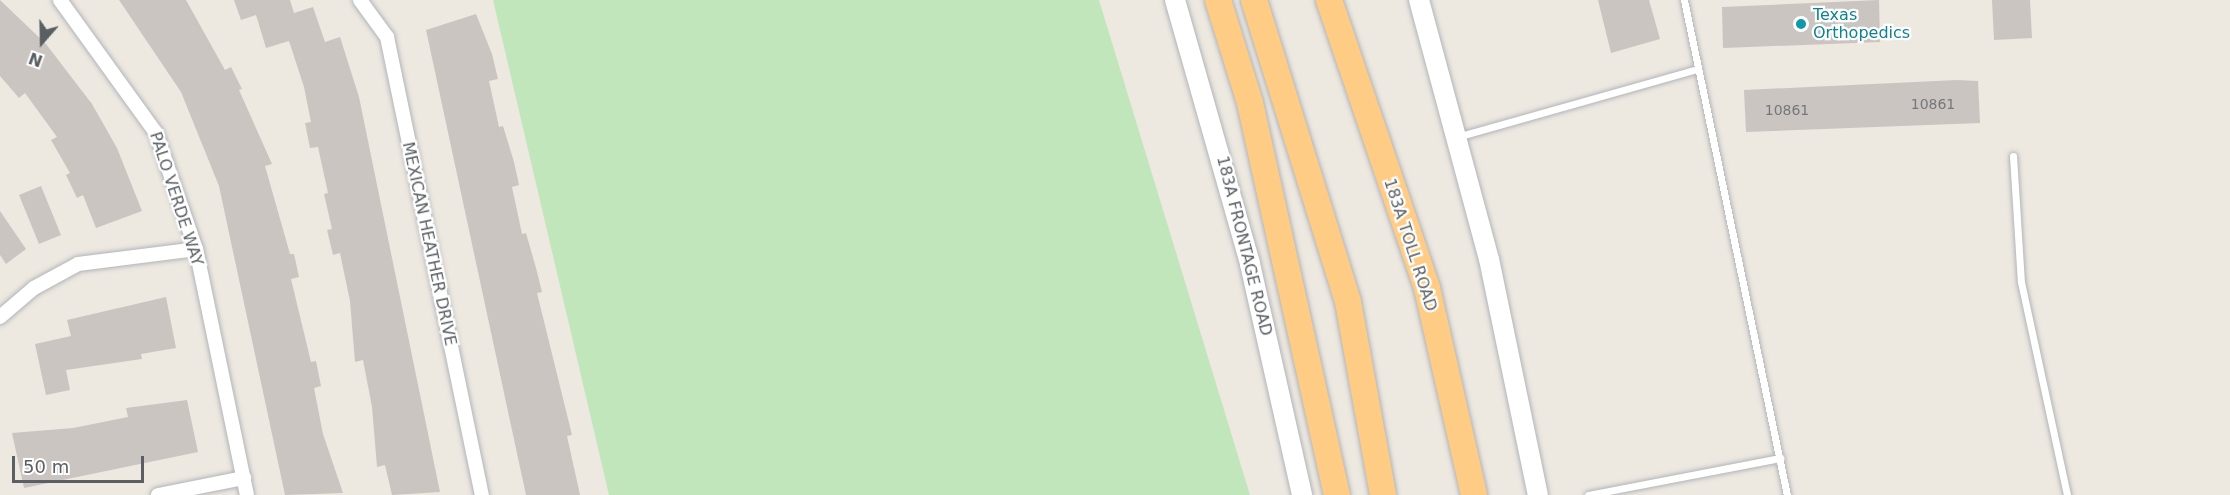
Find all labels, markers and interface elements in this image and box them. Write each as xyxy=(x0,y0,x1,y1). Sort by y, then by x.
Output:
place label: Texas Orthopedics xyxy=(1813,5,1910,43)
north arrow xyxy=(12,12,72,72)
marker: Texas Orthopedics xyxy=(1794,17,1808,31)
text: N xyxy=(26,48,45,71)
house number: 10861 xyxy=(1911,96,1955,112)
house number: 10861 xyxy=(1765,102,1809,118)
street label: PALO VERDE WAY xyxy=(145,130,207,268)
street label: MEXICAN HEATHER DRIVE xyxy=(398,140,460,348)
street label: 183A FRONTAGE ROAD xyxy=(1212,154,1276,338)
street label: 183A TOLL ROAD xyxy=(1379,176,1441,314)
scale bar xyxy=(15,444,147,482)
text: 50 m xyxy=(23,456,69,477)

